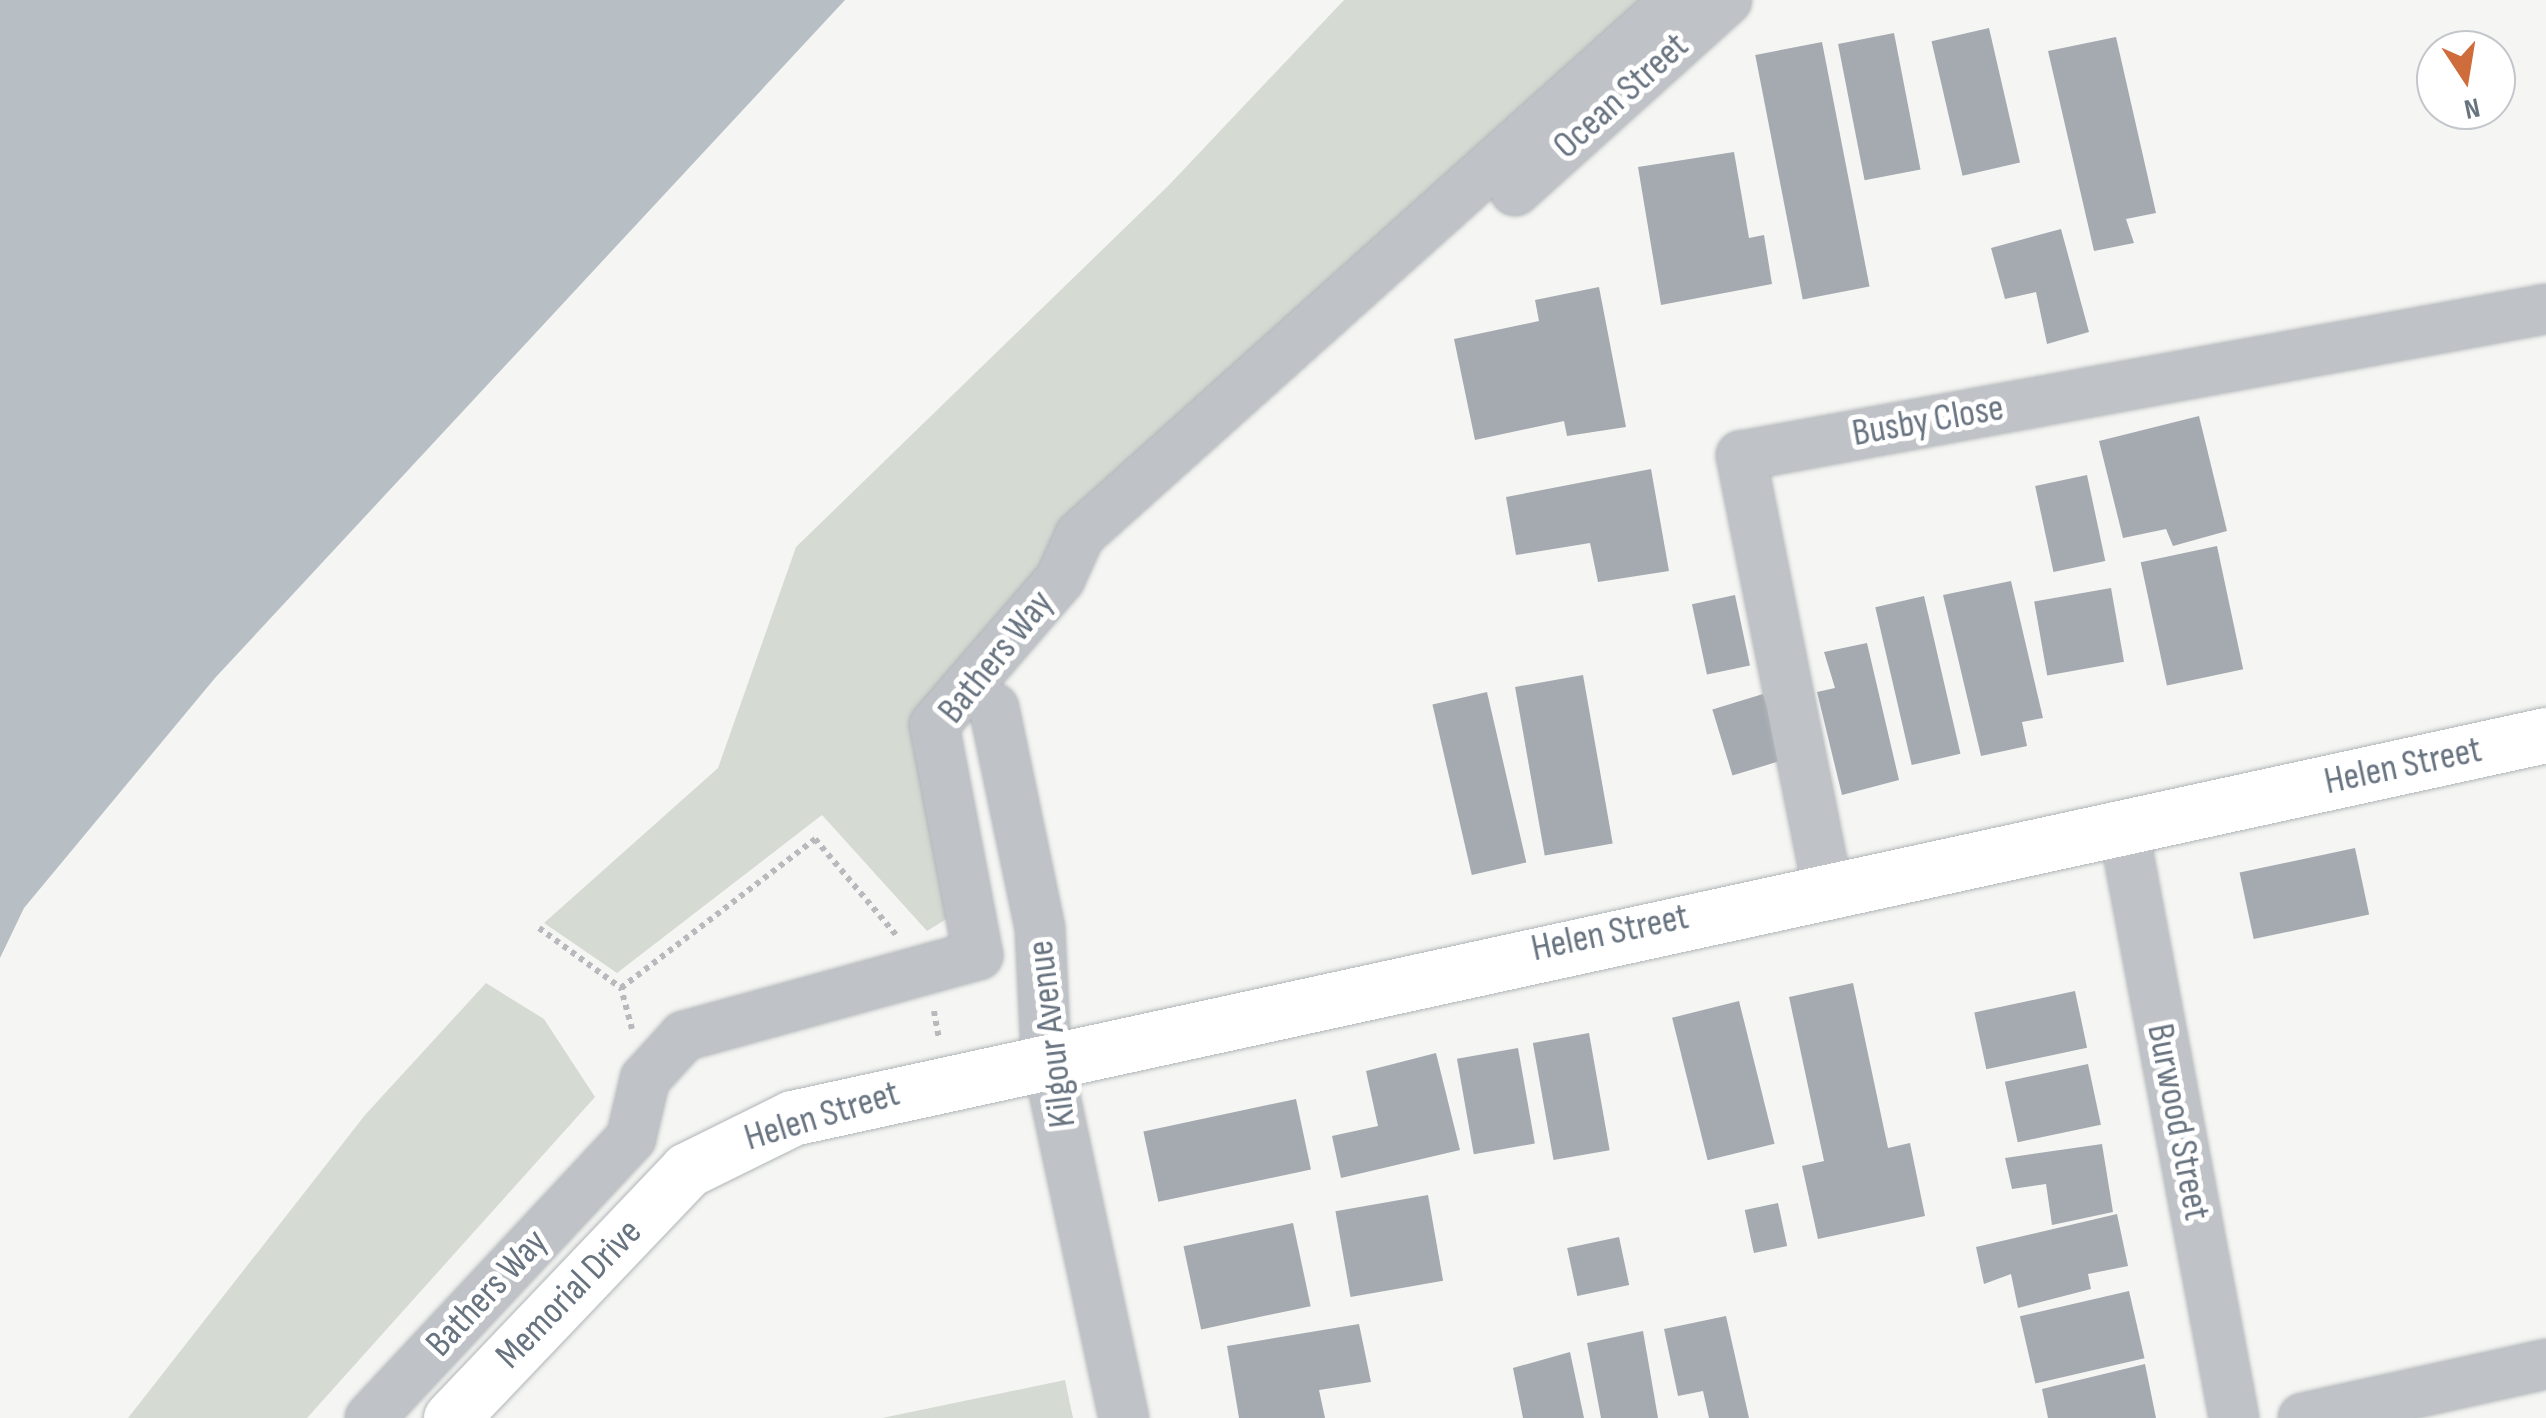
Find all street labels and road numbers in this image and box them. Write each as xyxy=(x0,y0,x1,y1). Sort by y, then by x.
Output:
street label: Ocean Street xyxy=(1544,23,1698,169)
street label: Busby Close xyxy=(1849,385,2007,457)
street label: Bathers Way xyxy=(929,581,1063,733)
street label: Helen Street xyxy=(2320,727,2486,805)
street label: Helen Street xyxy=(1527,894,1693,972)
street label: Kilgour Avenue xyxy=(1018,938,1086,1130)
street label: Burwood Street xyxy=(2137,1020,2219,1224)
street label: Helen Street xyxy=(739,1071,905,1161)
street label: Memorial Drive xyxy=(487,1210,651,1378)
street label: Bathers Way xyxy=(417,1220,557,1366)

